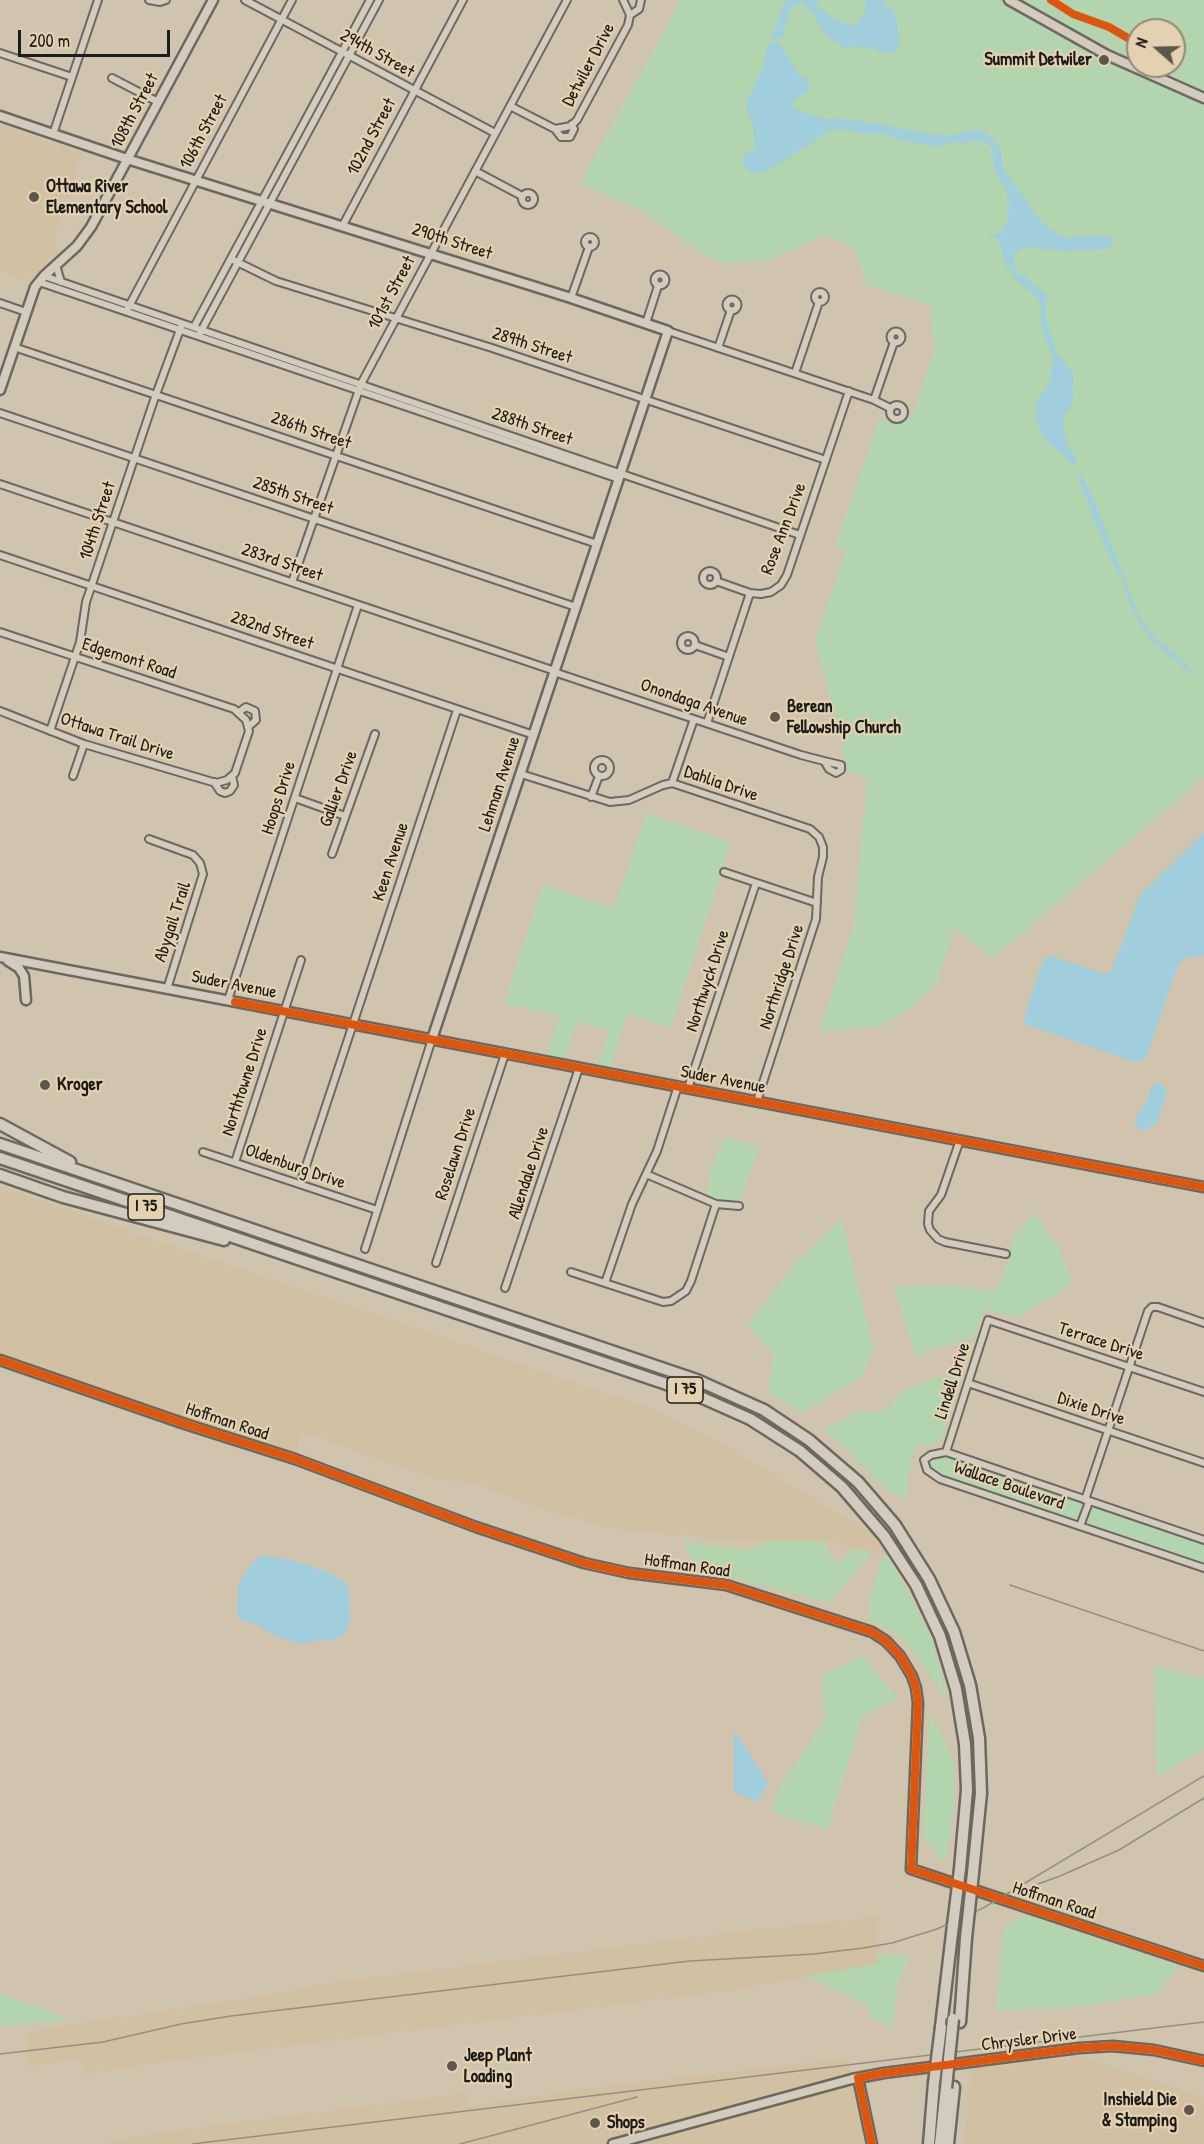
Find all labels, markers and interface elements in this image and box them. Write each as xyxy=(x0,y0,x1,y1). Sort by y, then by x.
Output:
scale bar xyxy=(21,18,172,56)
north arrow xyxy=(1126,18,1186,78)
street label: Detwiler Drive xyxy=(558,20,620,110)
street label: 294th Street xyxy=(336,25,418,83)
text: 200 m xyxy=(29,28,70,53)
text: N xyxy=(1129,35,1153,50)
place label: Summit Detwiler xyxy=(985,49,1092,71)
marker: Summit Detwiler xyxy=(1097,53,1111,67)
street label: 108th Street xyxy=(106,70,164,152)
street label: 106th Street xyxy=(175,91,233,173)
street label: 102nd Street xyxy=(343,95,401,179)
place label: Ottawa River Elementary School xyxy=(46,176,167,219)
marker: Ottawa River Elementary School xyxy=(27,190,41,204)
street label: 290th Street xyxy=(409,219,495,265)
street label: 101st Street xyxy=(364,252,420,334)
street label: 289th Street xyxy=(489,323,575,369)
street label: 288th Street xyxy=(489,403,575,451)
street label: 286th Street xyxy=(268,407,354,455)
street label: 285th Street xyxy=(250,472,336,520)
street label: 104th Street xyxy=(75,479,121,563)
street label: Rose Ann Drive xyxy=(757,480,811,578)
street label: 283rd Street xyxy=(239,539,325,587)
street label: 282nd Street xyxy=(228,607,316,655)
street label: Edgemont Road xyxy=(79,634,179,684)
street label: Onondaga Avenue xyxy=(637,674,751,732)
place label: Berean Fellowship Church xyxy=(787,696,901,738)
street label: Ottawa Trail Drive xyxy=(57,708,177,766)
marker: Berean Fellowship Church xyxy=(768,710,782,724)
street label: Lehman Avenue xyxy=(474,734,526,834)
street label: Gallier Drive xyxy=(315,748,363,830)
street label: Hoops Drive xyxy=(257,759,301,837)
street label: Dahlia Drive xyxy=(681,761,761,807)
street label: Keen Avenue xyxy=(368,820,414,904)
street label: Abygail Trail xyxy=(150,879,196,965)
street label: Northridge Drive xyxy=(755,922,809,1032)
street label: Northwyck Drive xyxy=(681,927,735,1035)
street label: Suder Avenue xyxy=(190,966,278,1004)
street label: Northtowne Drive xyxy=(217,1025,273,1139)
street label: Suder Avenue xyxy=(679,1061,767,1099)
place label: Kroger xyxy=(57,1074,103,1096)
marker: Kroger xyxy=(38,1078,52,1092)
street label: Roselawn Drive xyxy=(431,1105,481,1203)
street label: Allendale Drive xyxy=(504,1124,554,1222)
street label: Oldenburg Drive xyxy=(242,1140,348,1194)
road number: I 75 xyxy=(128,1194,164,1220)
street label: Terrace Drive xyxy=(1055,1318,1147,1366)
street label: Lindell Drive xyxy=(931,1340,975,1422)
road number: I 75 xyxy=(667,1377,703,1403)
street label: Dixie Drive xyxy=(1054,1387,1128,1431)
street label: Hoffman Road xyxy=(183,1398,271,1446)
street label: Wallace Boulevard xyxy=(951,1457,1067,1515)
street label: Hoffman Road xyxy=(643,1549,731,1583)
street label: Hoffman Road xyxy=(1010,1877,1098,1925)
street label: Chrysler Drive xyxy=(980,2023,1078,2057)
place label: Jeep Plant Loading xyxy=(464,2045,532,2088)
marker: Jeep Plant Loading xyxy=(445,2059,459,2073)
place label: Inshield Die & Stamping xyxy=(1102,2089,1177,2132)
marker: Inshield Die & Stamping xyxy=(1182,2103,1196,2117)
place label: Shops xyxy=(607,2112,645,2134)
marker: Shops xyxy=(588,2116,602,2130)

